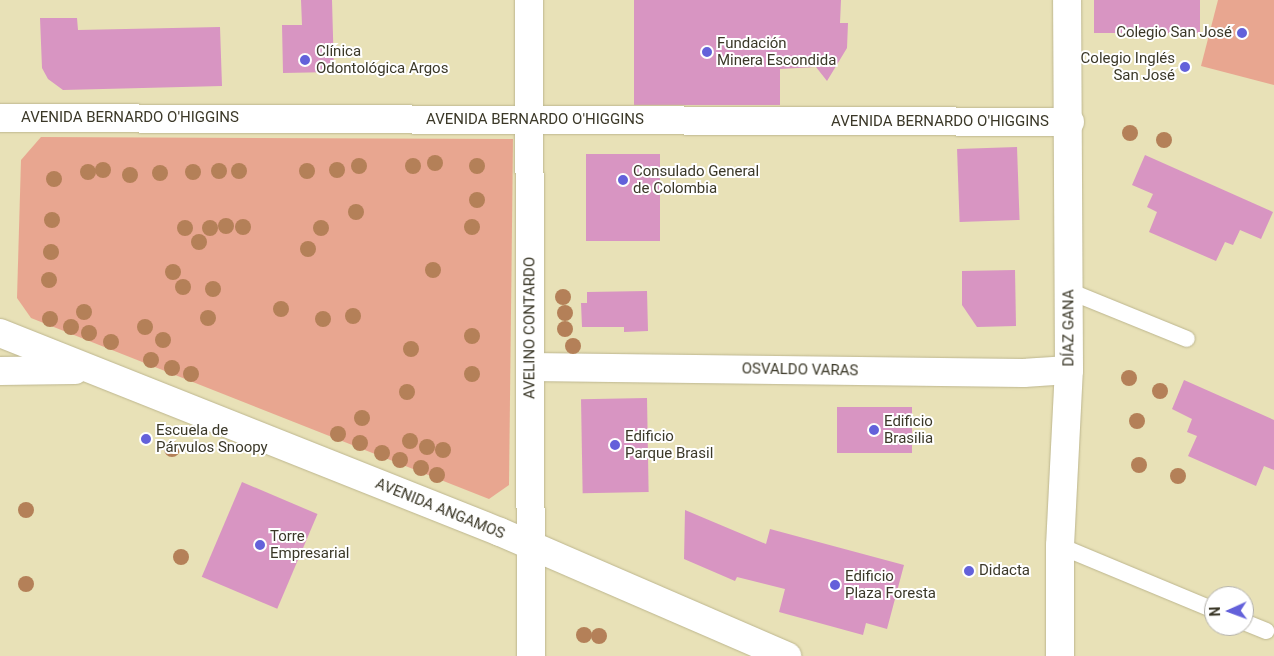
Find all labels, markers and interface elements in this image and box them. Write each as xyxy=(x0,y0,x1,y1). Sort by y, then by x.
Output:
place label: Colegio San José xyxy=(1116,24,1232,42)
marker: Colegio San José xyxy=(1236,27,1248,39)
place label: Fundación Minera Escondida xyxy=(717,34,836,69)
place label: Clínica Odontológica Argos xyxy=(316,42,448,77)
marker: Fundación Minera Escondida xyxy=(701,46,713,58)
place label: Colegio Inglés San José xyxy=(1081,49,1175,84)
marker: Clínica Odontológica Argos xyxy=(298,53,312,67)
marker: Colegio Inglés San José xyxy=(1179,61,1191,73)
street label: AVENIDA BERNARDO O'HIGGINS xyxy=(21,109,239,127)
street label: AVENIDA BERNARDO O'HIGGINS xyxy=(426,111,644,129)
street label: AVENIDA BERNARDO O'HIGGINS xyxy=(831,113,1049,131)
place label: Consulado General de Colombia xyxy=(633,162,759,197)
marker: Consulado General de Colombia xyxy=(617,174,629,186)
street label: AVELINO CONTARDO xyxy=(521,257,539,399)
street label: DÍAZ GANA xyxy=(1060,289,1078,367)
street label: OSVALDO VARAS xyxy=(742,360,858,380)
place label: Edificio Brasilia xyxy=(884,412,933,447)
place label: Escuela de Párvulos Snoopy xyxy=(156,421,268,456)
marker: Edificio Brasilia xyxy=(868,424,880,436)
place label: Edificio Parque Brasil xyxy=(625,427,713,462)
marker: Escuela de Párvulos Snoopy xyxy=(140,433,152,445)
marker: Edificio Parque Brasil xyxy=(609,439,621,451)
street label: AVENIDA ANGAMOS xyxy=(373,475,507,543)
place label: Torre Empresarial xyxy=(270,527,349,562)
marker: Torre Empresarial xyxy=(254,539,266,551)
place label: Didacta xyxy=(979,562,1030,580)
marker: Didacta xyxy=(963,565,975,577)
place label: Edificio Plaza Foresta xyxy=(845,567,936,602)
marker: Edificio Plaza Foresta xyxy=(829,579,841,591)
north arrow xyxy=(1204,586,1254,636)
text: N xyxy=(1207,606,1223,617)

